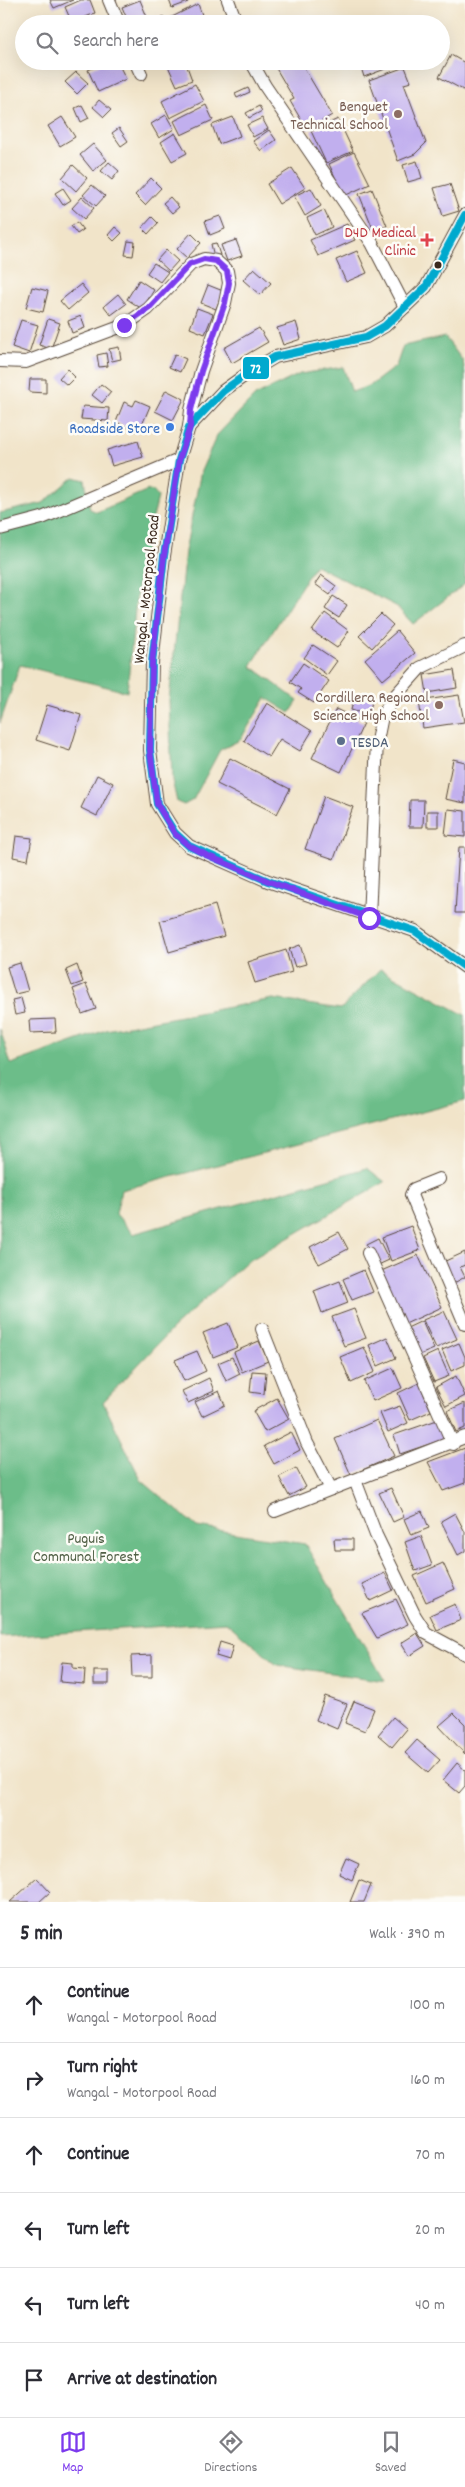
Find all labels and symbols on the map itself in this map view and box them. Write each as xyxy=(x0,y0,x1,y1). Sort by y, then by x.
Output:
place label: Benguet Technical School xyxy=(290,96,388,137)
marker: Benguet Technical School xyxy=(392,108,404,120)
place label: D4D Medical Clinic xyxy=(345,222,416,263)
marker: D4D Medical Clinic xyxy=(420,233,434,247)
unlabelled marker xyxy=(433,260,443,270)
route end xyxy=(113,314,136,337)
line badge: 72 xyxy=(242,356,270,380)
text: 72 xyxy=(250,360,262,380)
place label: Roadside Store xyxy=(69,418,160,441)
marker: Roadside Store xyxy=(164,421,176,433)
street label: Wangal - Motorpool Road xyxy=(128,514,167,665)
place label: Cordillera Regional Science High School xyxy=(313,687,429,728)
marker: Cordillera Regional Science High School xyxy=(433,699,445,711)
place label: TESDA xyxy=(351,732,389,755)
marker: TESDA xyxy=(335,735,347,747)
route start xyxy=(358,907,381,930)
park label: Puguis Communal Forest xyxy=(33,1528,139,1569)

